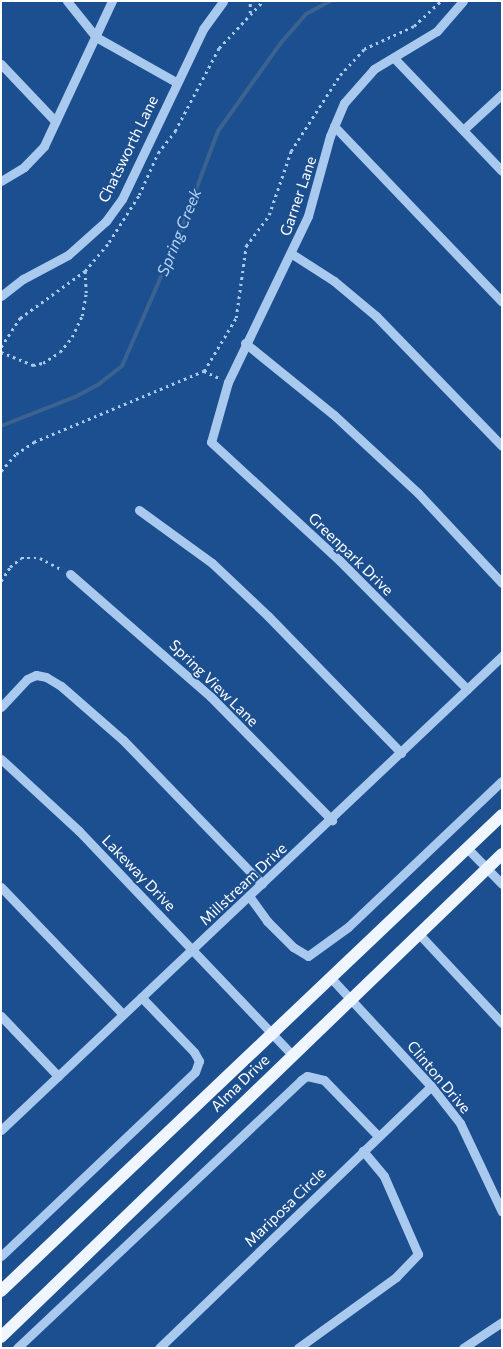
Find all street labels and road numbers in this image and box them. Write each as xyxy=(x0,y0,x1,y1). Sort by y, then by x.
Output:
street label: Chatsworth Lane xyxy=(94,93,162,205)
street label: Garner Lane xyxy=(276,154,320,238)
street label: Greenpark Drive xyxy=(305,509,397,599)
street label: Spring View Lane xyxy=(166,636,262,730)
street label: Lakeway Drive xyxy=(98,831,180,915)
street label: Millstream Drive xyxy=(196,839,290,929)
street label: Clinton Drive xyxy=(403,1037,475,1117)
street label: Alma Drive xyxy=(207,1051,273,1115)
street label: Mariposa Circle xyxy=(241,1164,329,1250)

